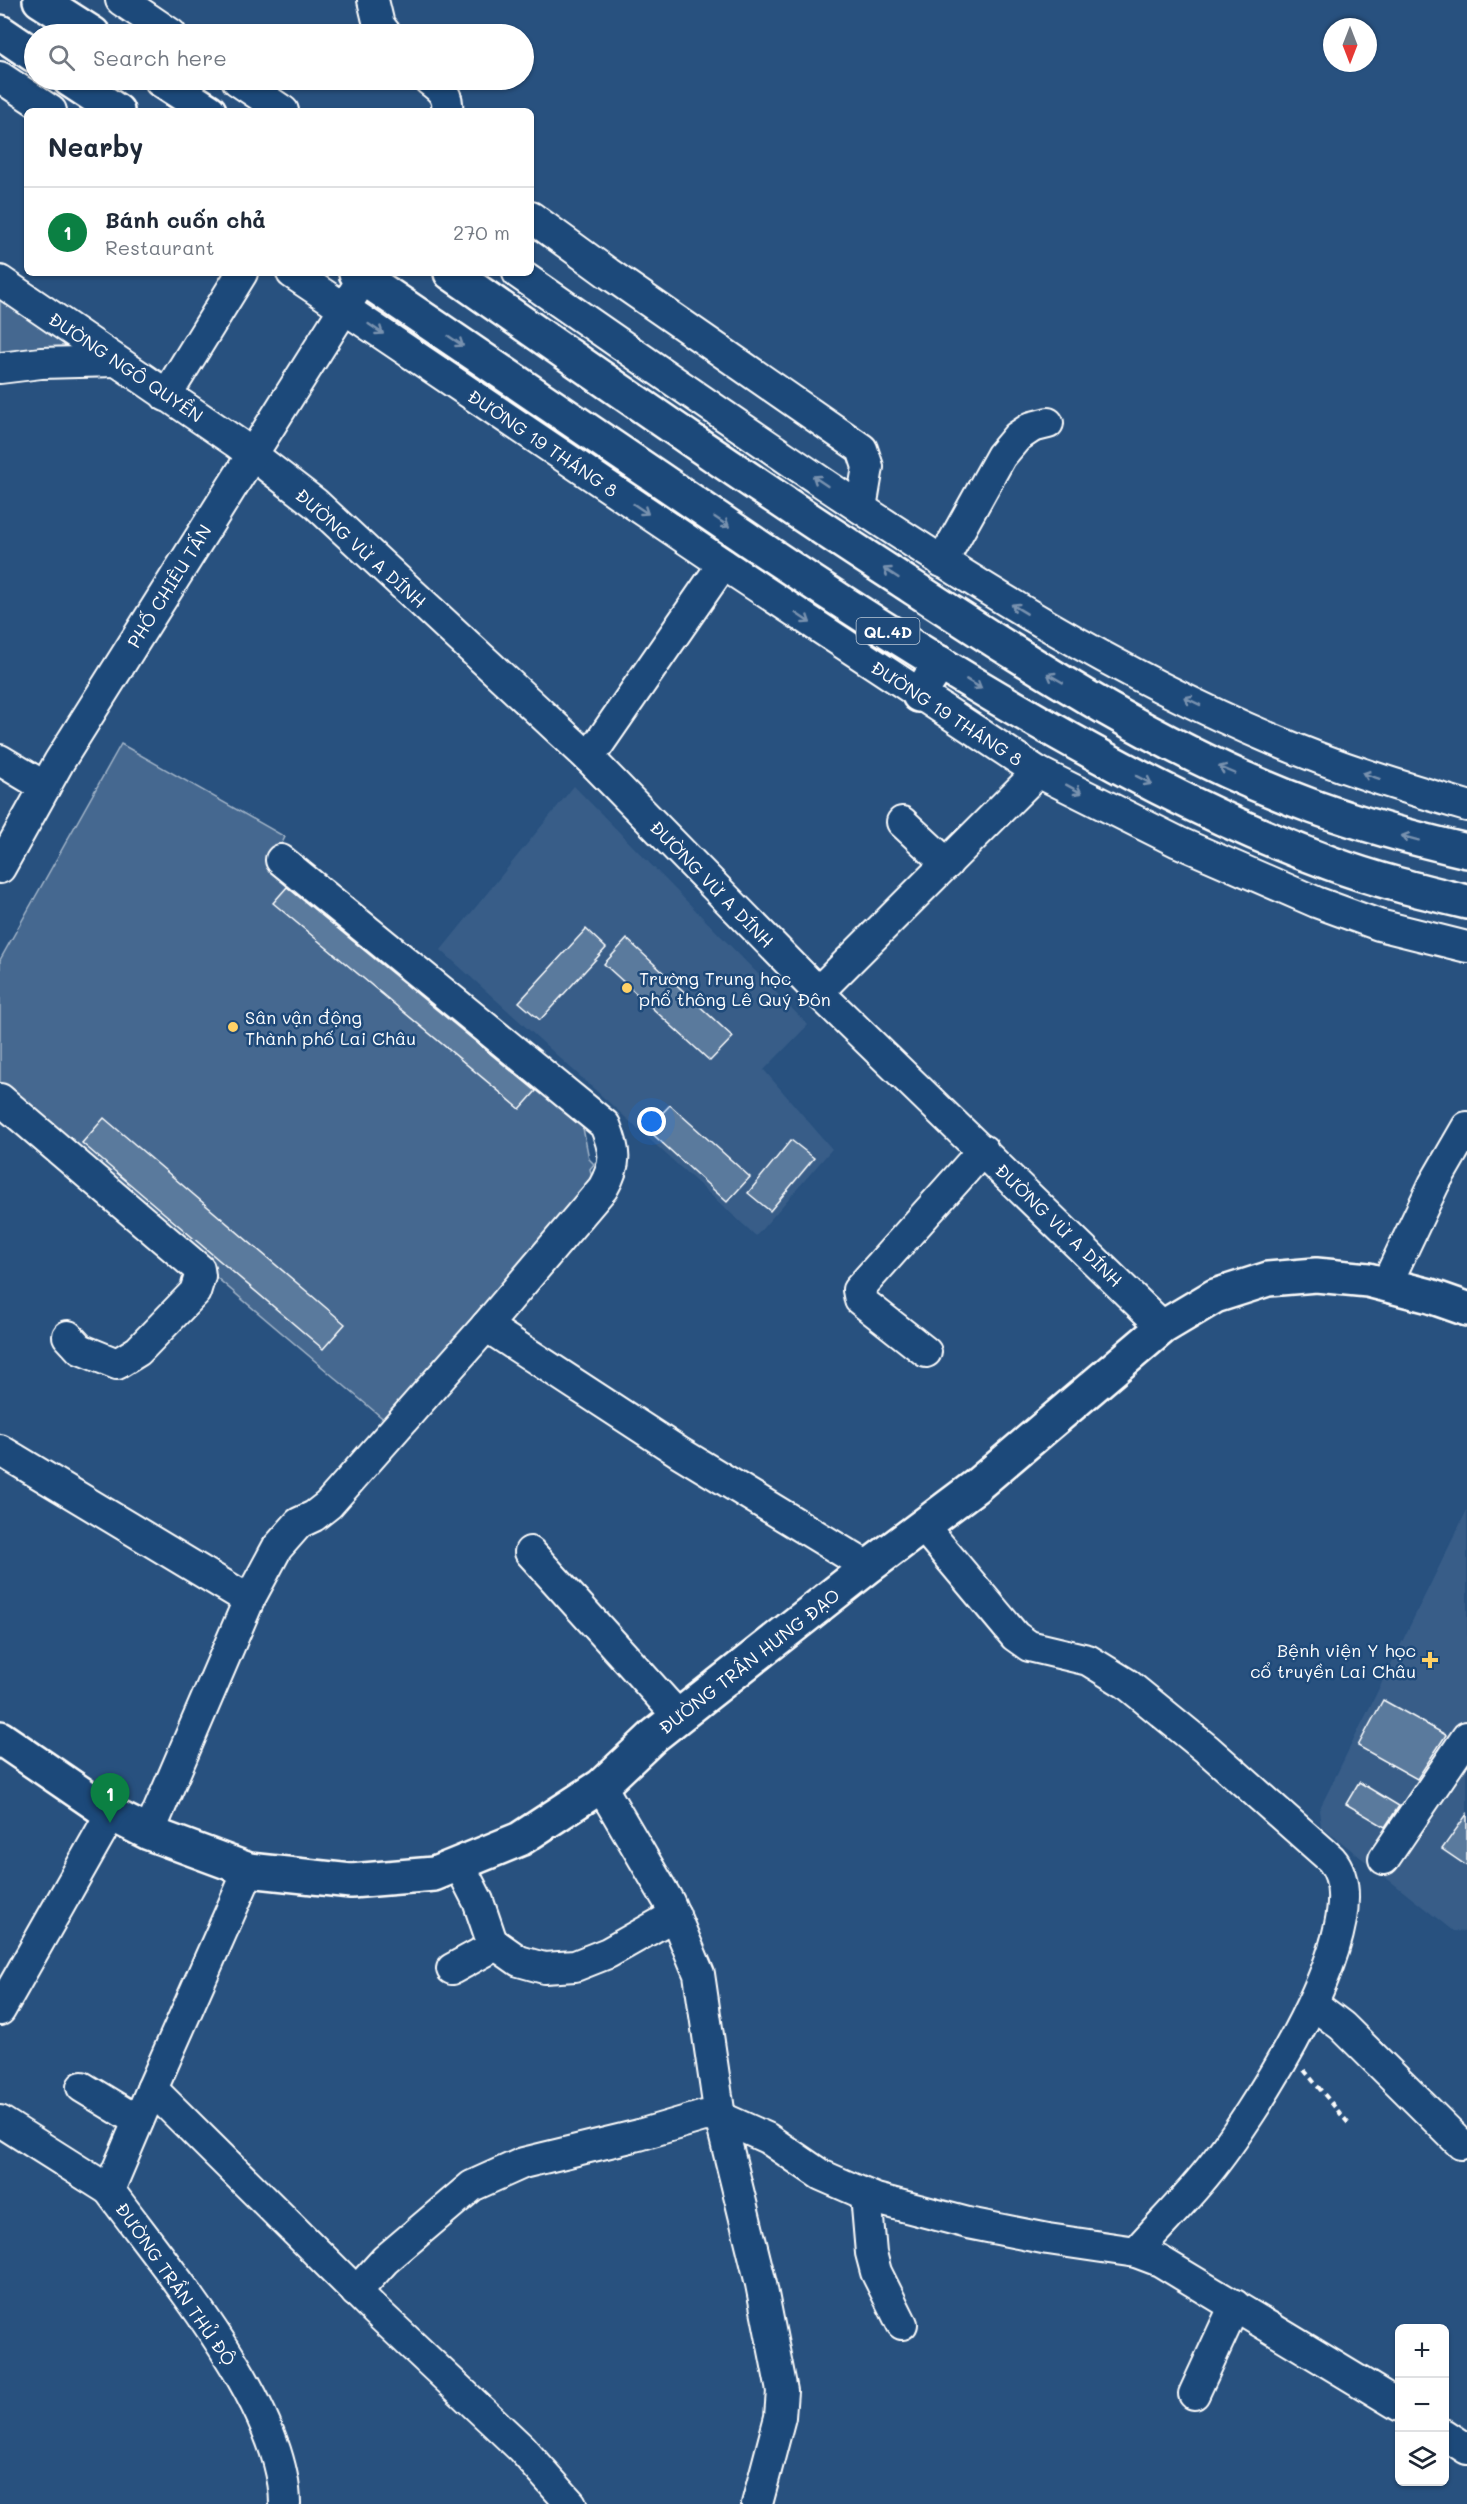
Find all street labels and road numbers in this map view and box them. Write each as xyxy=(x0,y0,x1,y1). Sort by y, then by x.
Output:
street label: ĐƯỜNG NGÔ QUYỀN xyxy=(44,306,208,428)
street label: ĐƯỜNG 19 THÁNG 8 xyxy=(463,384,623,502)
street label: ĐƯỜNG VỪ A DÍNH xyxy=(290,483,432,613)
street label: PHỐ CHIÊU TẤN xyxy=(121,520,217,652)
road number: QL.4D xyxy=(856,618,920,644)
street label: ĐƯỜNG 19 THÁNG 8 xyxy=(867,655,1028,771)
street label: ĐƯỜNG VỪ A DÍNH xyxy=(645,815,779,953)
street label: ĐƯỜNG VỪ A DÍNH xyxy=(990,1158,1128,1292)
street label: ĐƯỜNG TRẦN HƯNG ĐẠO xyxy=(654,1583,844,1739)
street label: ĐƯỜNG TRẦN THỦ ĐỘ xyxy=(111,2198,241,2370)

